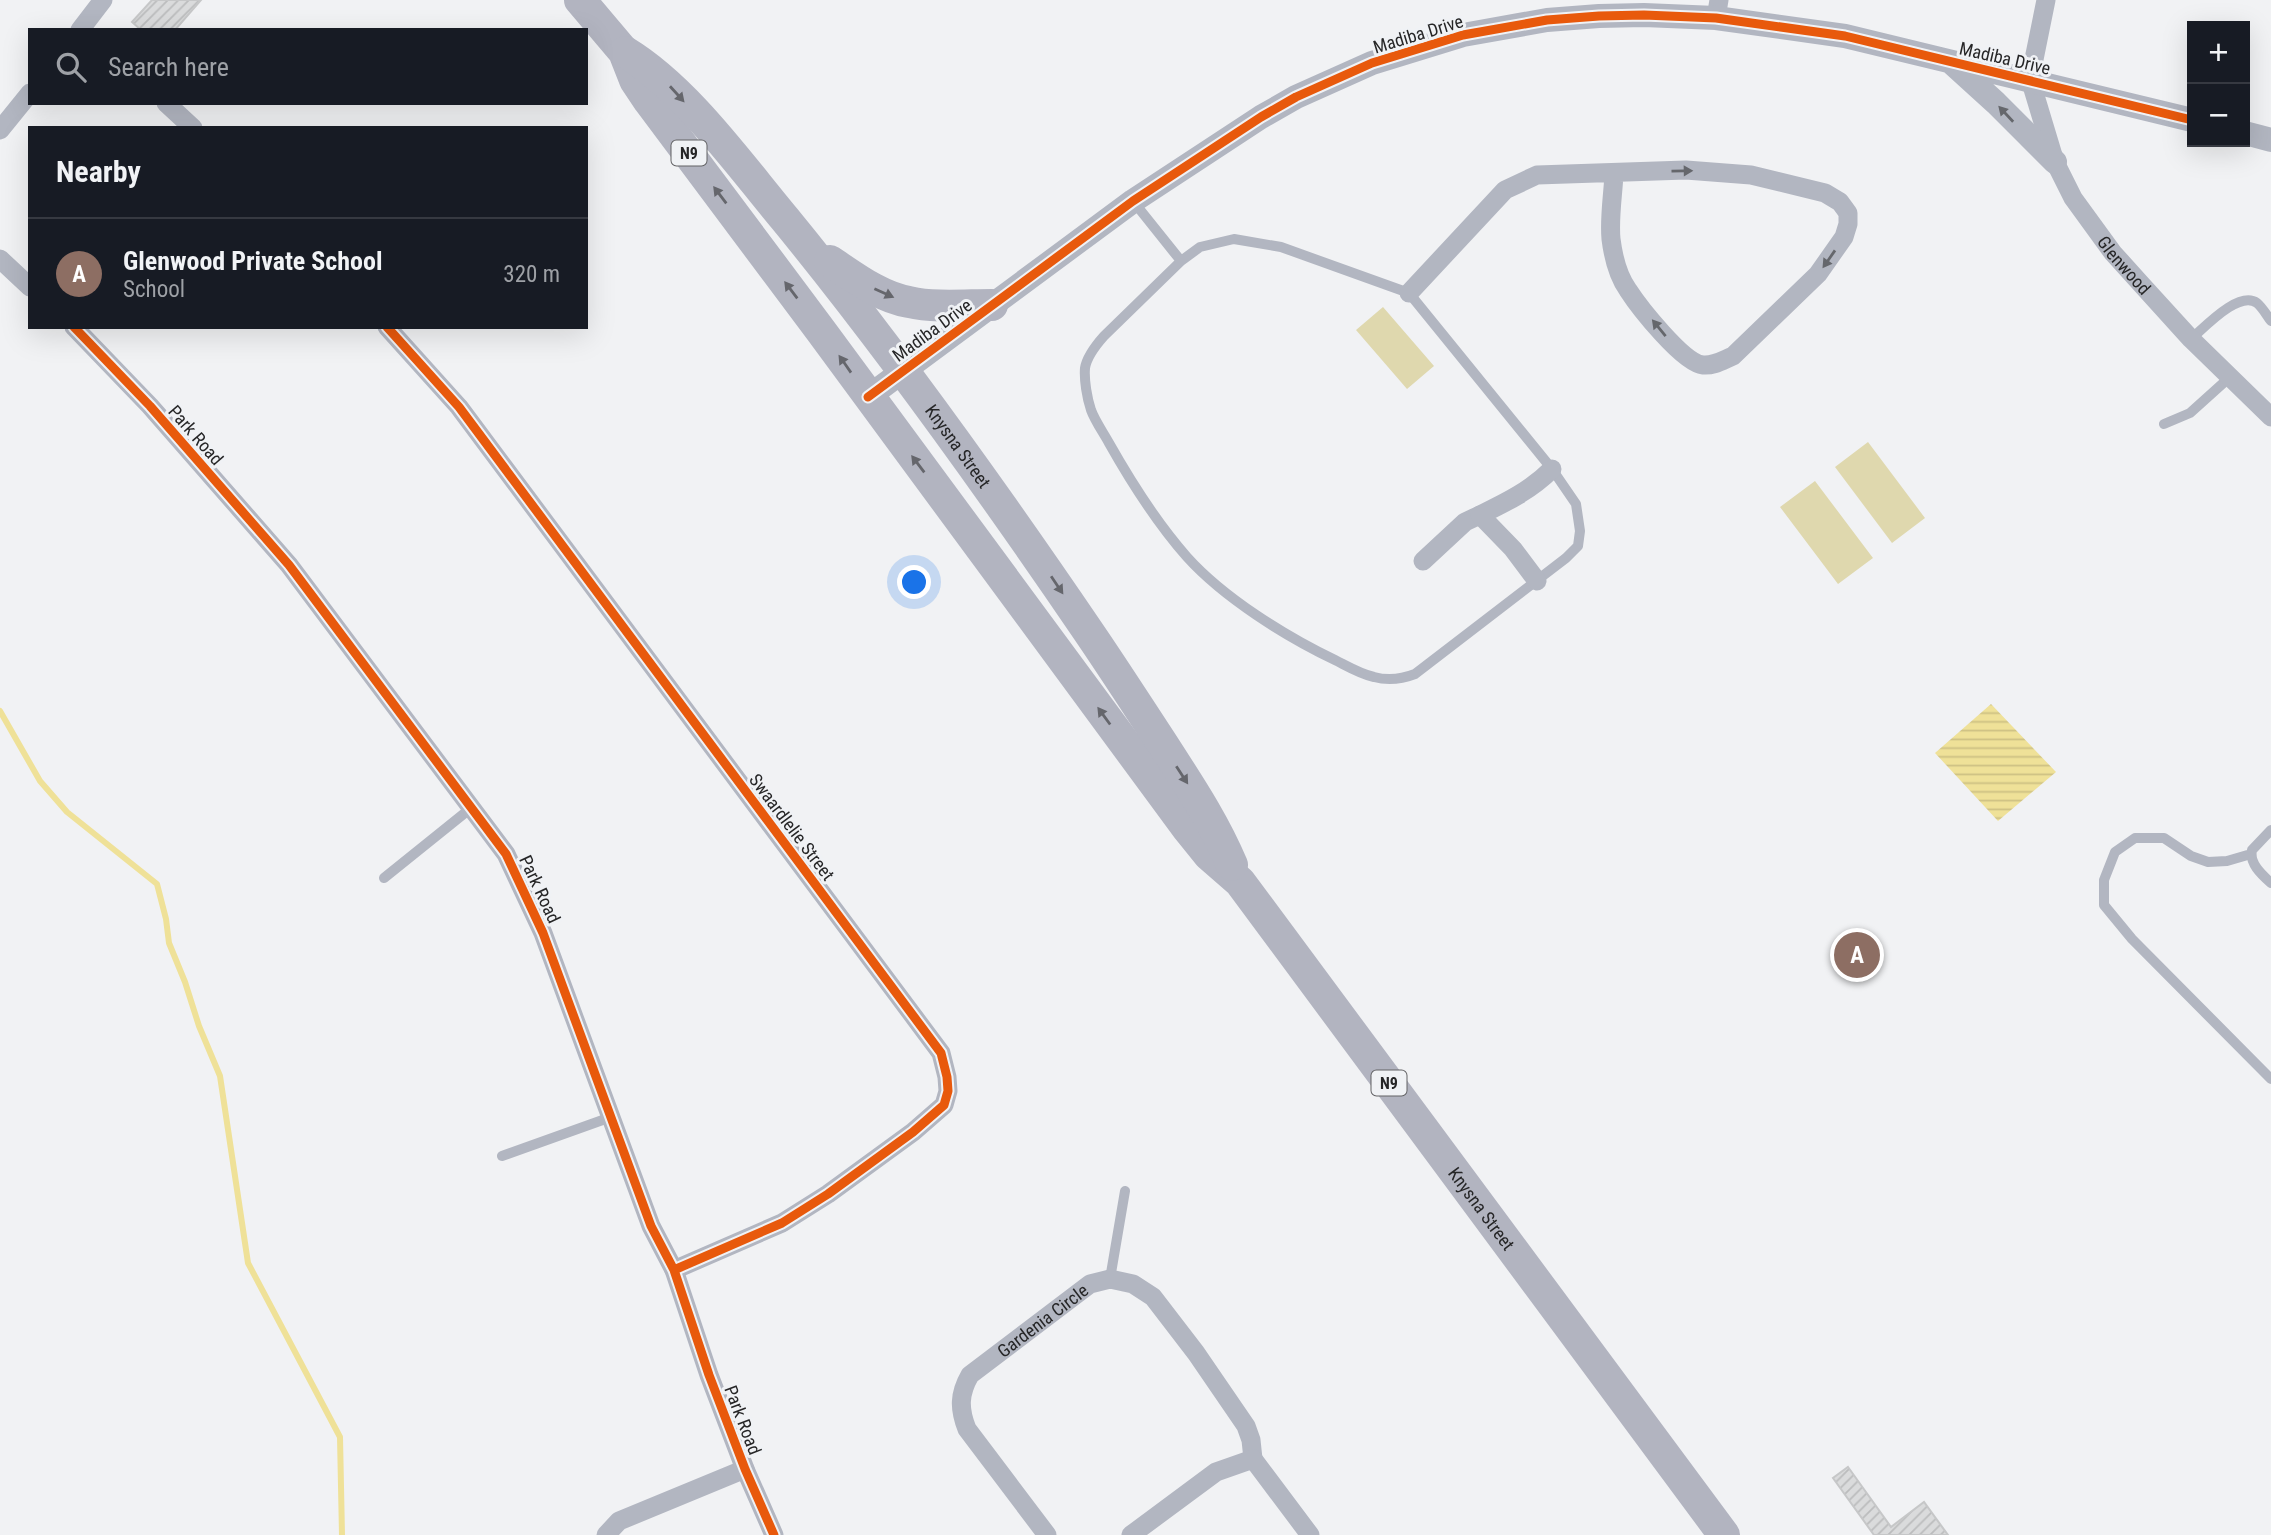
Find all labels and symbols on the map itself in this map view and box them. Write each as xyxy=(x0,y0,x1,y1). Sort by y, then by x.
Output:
street label: Madiba Drive xyxy=(1371,10,1465,58)
street label: Madiba Drive xyxy=(1957,37,2053,79)
one-way arrow xyxy=(669,85,685,103)
one-way arrow xyxy=(1999,106,2015,123)
road number: N9 xyxy=(672,140,706,166)
one-way arrow xyxy=(1672,165,1694,177)
one-way arrow xyxy=(713,186,727,204)
street label: Glenwood xyxy=(2093,232,2156,298)
one-way arrow xyxy=(1822,250,1836,268)
one-way arrow xyxy=(784,281,798,299)
one-way arrow xyxy=(874,288,895,299)
street label: Madiba Drive xyxy=(888,294,976,366)
one-way arrow xyxy=(1651,319,1667,337)
one-way arrow xyxy=(838,355,852,373)
street label: Knysna Street xyxy=(921,400,996,492)
street label: Park Road xyxy=(164,401,228,469)
one-way arrow xyxy=(911,456,926,474)
your location xyxy=(897,565,931,599)
one-way arrow xyxy=(1050,576,1064,594)
one-way arrow xyxy=(1097,707,1111,725)
one-way arrow xyxy=(1176,765,1189,785)
street label: Swaardlelie Street xyxy=(745,770,839,884)
street label: Park Road xyxy=(515,852,565,926)
pin: A xyxy=(1834,929,1880,981)
road number: N9 xyxy=(1372,1070,1406,1096)
street label: Knysna Street xyxy=(1444,1163,1519,1254)
street label: Gardenia Circle xyxy=(993,1279,1092,1361)
street label: Park Road xyxy=(720,1382,766,1458)

